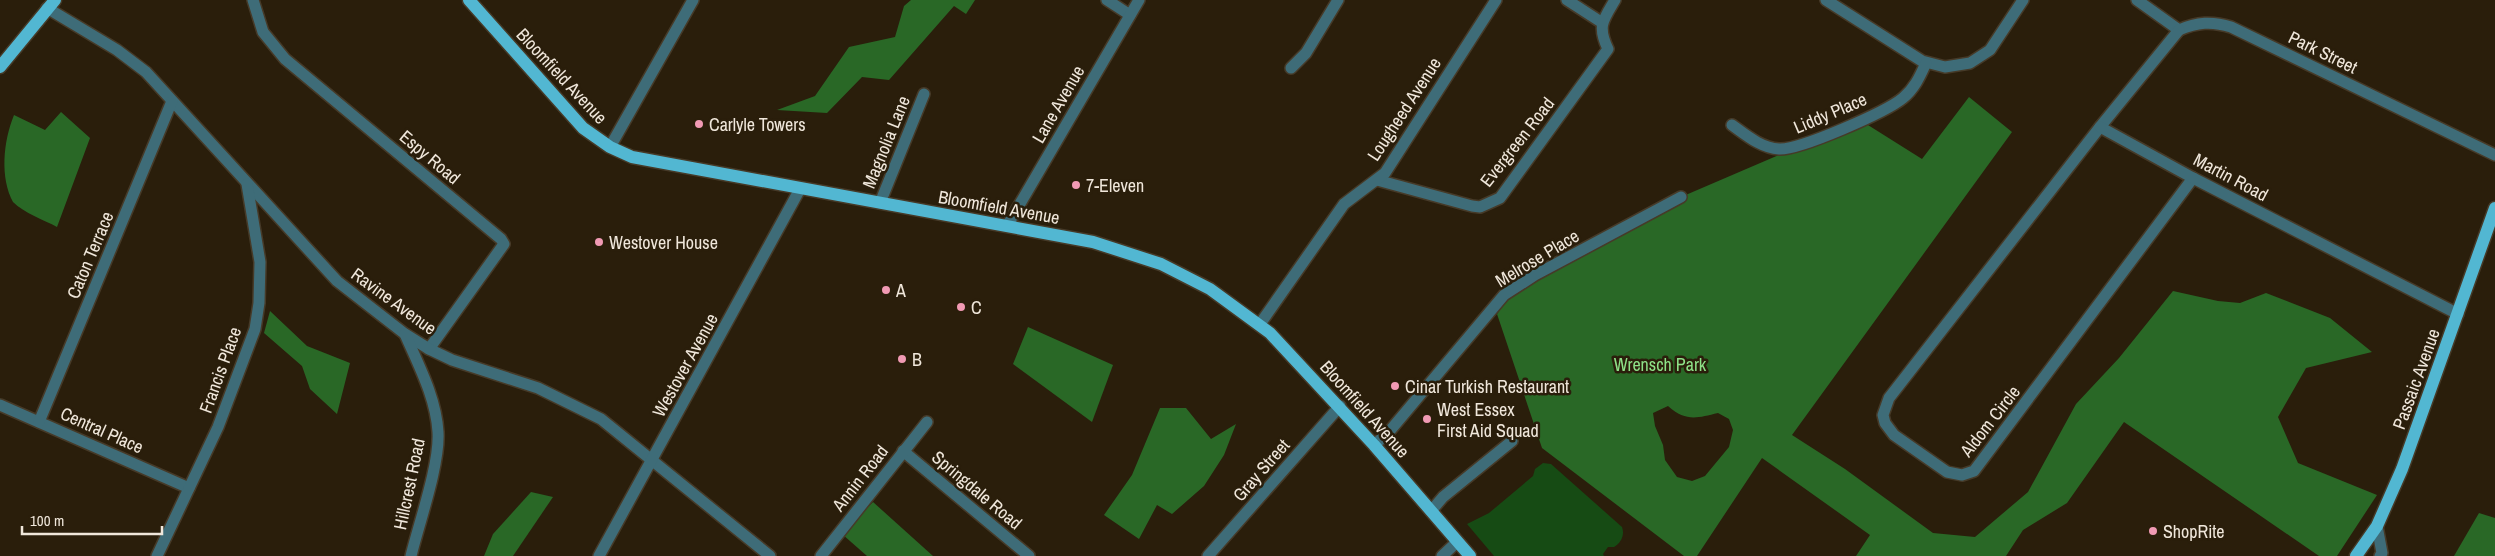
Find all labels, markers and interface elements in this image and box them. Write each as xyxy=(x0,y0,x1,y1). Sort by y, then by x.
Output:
street label: Bloomfield Avenue xyxy=(511,23,613,129)
street label: Park Street xyxy=(2284,25,2362,79)
street label: Lougheed Avenue xyxy=(1361,52,1447,166)
street label: Lane Avenue xyxy=(1026,61,1090,147)
street label: Liddy Place xyxy=(1790,86,1870,140)
street label: Magnolia Lane xyxy=(856,92,916,192)
street label: Evergreen Road xyxy=(1474,92,1560,192)
place label: Carlyle Towers xyxy=(709,112,806,137)
marker: Carlyle Towers xyxy=(693,118,705,130)
street label: Espy Road xyxy=(394,124,466,190)
street label: Martin Road xyxy=(2189,147,2273,207)
place label: 7-Eleven xyxy=(1086,173,1144,198)
marker: 7-Eleven xyxy=(1070,179,1082,191)
street label: Bloomfield Avenue xyxy=(936,184,1062,230)
street label: Caton Terrace xyxy=(60,208,120,302)
street label: Melrose Place xyxy=(1490,223,1584,293)
place label: Westover House xyxy=(609,230,718,255)
marker: Westover House xyxy=(593,236,605,248)
street label: Ravine Avenue xyxy=(346,262,442,340)
place label: A xyxy=(895,278,906,303)
marker: A xyxy=(880,284,892,296)
place label: C xyxy=(971,295,982,320)
marker: C xyxy=(955,301,967,313)
street label: Westover Avenue xyxy=(646,309,724,421)
street label: Francis Place xyxy=(193,323,247,417)
street label: Passaic Avenue xyxy=(2386,325,2446,433)
place label: B xyxy=(912,347,922,372)
park label: Wrensch Park xyxy=(1614,352,1707,377)
marker: B xyxy=(896,353,908,365)
street label: Bloomfield Avenue xyxy=(1315,355,1415,463)
place label: Cinar Turkish Restaurant xyxy=(1405,374,1569,399)
marker: Cinar Turkish Restaurant xyxy=(1389,380,1401,392)
street label: Aldom Circle xyxy=(1954,380,2026,463)
place label: West Essex First Aid Squad xyxy=(1437,397,1539,443)
street label: Central Place xyxy=(56,401,148,459)
marker: West Essex First Aid Squad xyxy=(1421,413,1433,425)
street label: Gray Street xyxy=(1227,433,1295,507)
street label: Hillcrest Road xyxy=(387,436,431,532)
street label: Annin Road xyxy=(826,440,894,517)
street label: Springdale Road xyxy=(927,445,1027,535)
scale bar xyxy=(22,504,162,536)
text: 100 m xyxy=(30,510,64,531)
place label: ShopRite xyxy=(2163,519,2225,544)
marker: ShopRite xyxy=(2147,525,2159,537)

